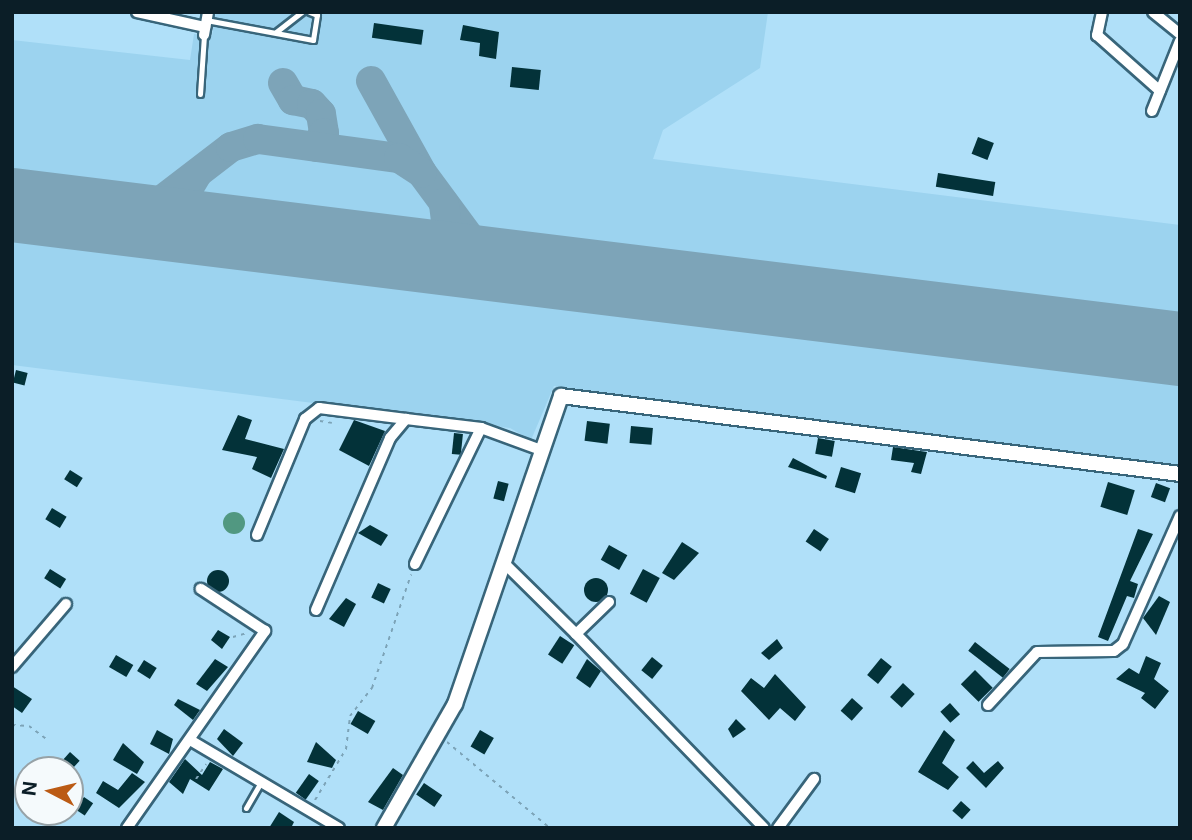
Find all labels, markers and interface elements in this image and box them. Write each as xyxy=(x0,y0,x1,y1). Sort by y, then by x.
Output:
north arrow xyxy=(14,756,84,826)
text: N xyxy=(17,780,42,797)

